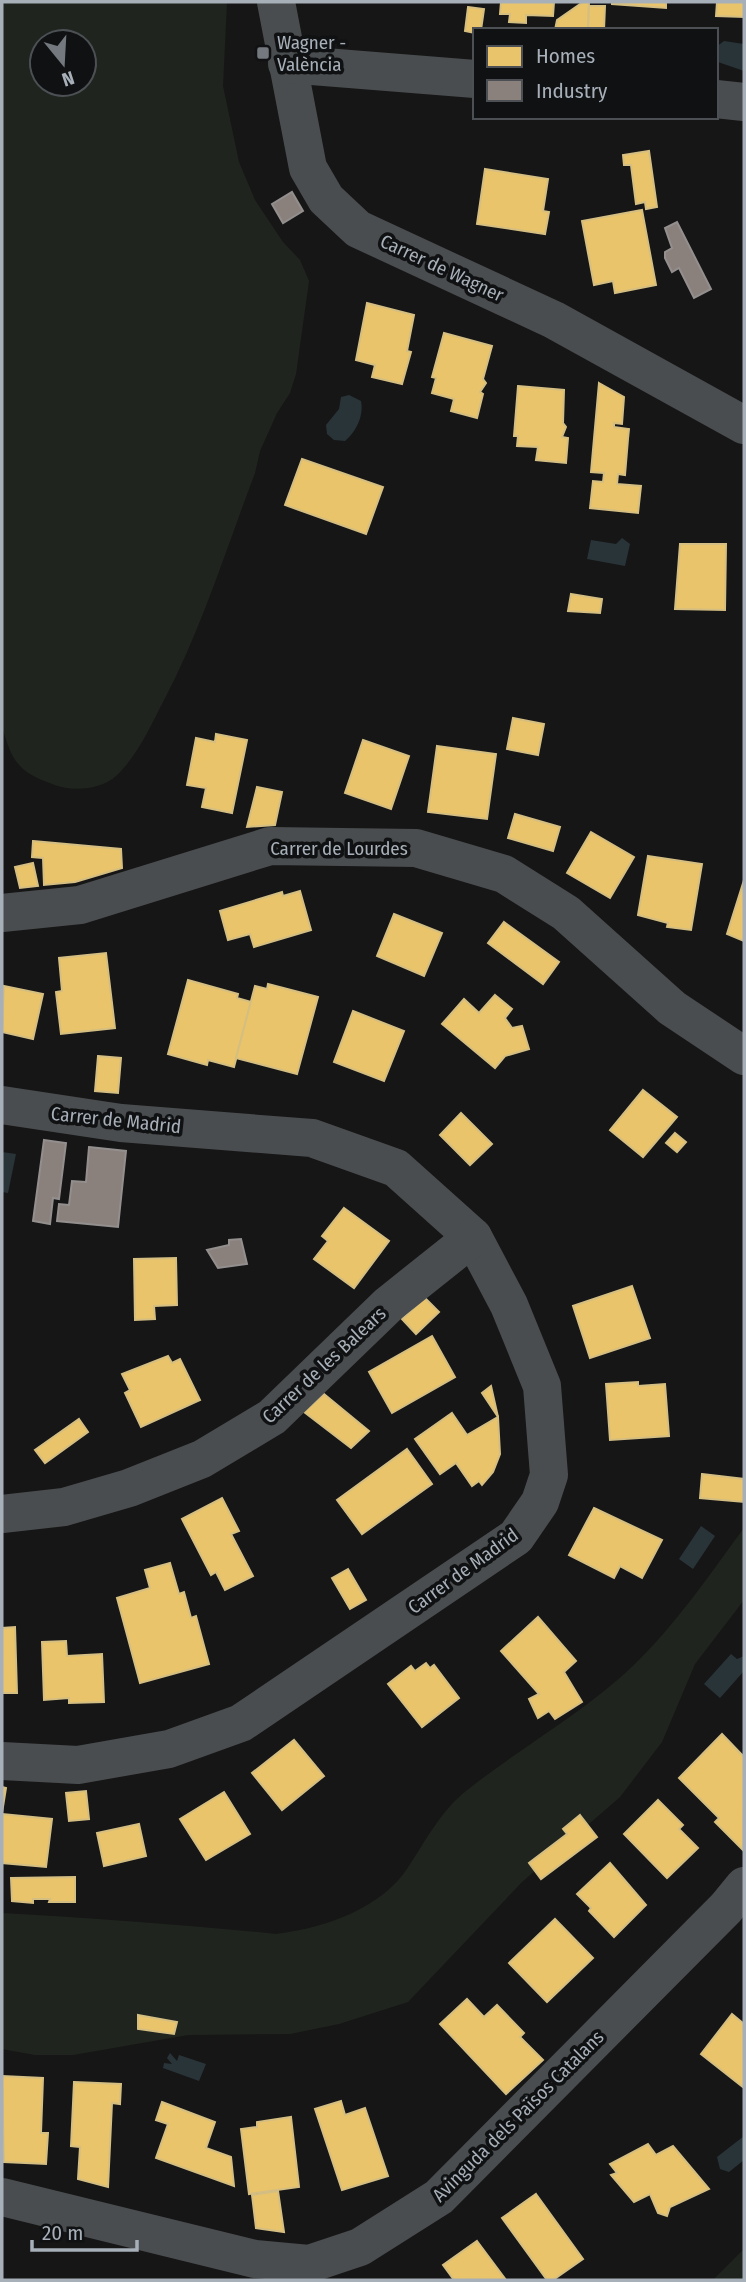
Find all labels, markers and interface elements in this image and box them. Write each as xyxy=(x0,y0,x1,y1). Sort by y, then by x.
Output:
north arrow xyxy=(28,28,98,98)
legend xyxy=(473,28,718,119)
place label: Wagner - València xyxy=(277,31,346,76)
text: Homes xyxy=(536,43,595,69)
marker: Wagner - València xyxy=(255,45,271,61)
text: N xyxy=(59,66,77,91)
text: Industry xyxy=(536,78,608,104)
street label: Carrer de Wagner xyxy=(377,229,508,307)
street label: Carrer de Lourdes xyxy=(270,837,408,860)
street label: Carrer de Madrid xyxy=(50,1102,182,1138)
street label: Carrer de les Balears xyxy=(258,1302,390,1428)
street label: Carrer de Madrid xyxy=(403,1523,523,1619)
street label: Avinguda dels Països Catalans xyxy=(427,2025,609,2207)
scale bar xyxy=(32,2208,136,2252)
text: 20 m xyxy=(42,2220,83,2246)

